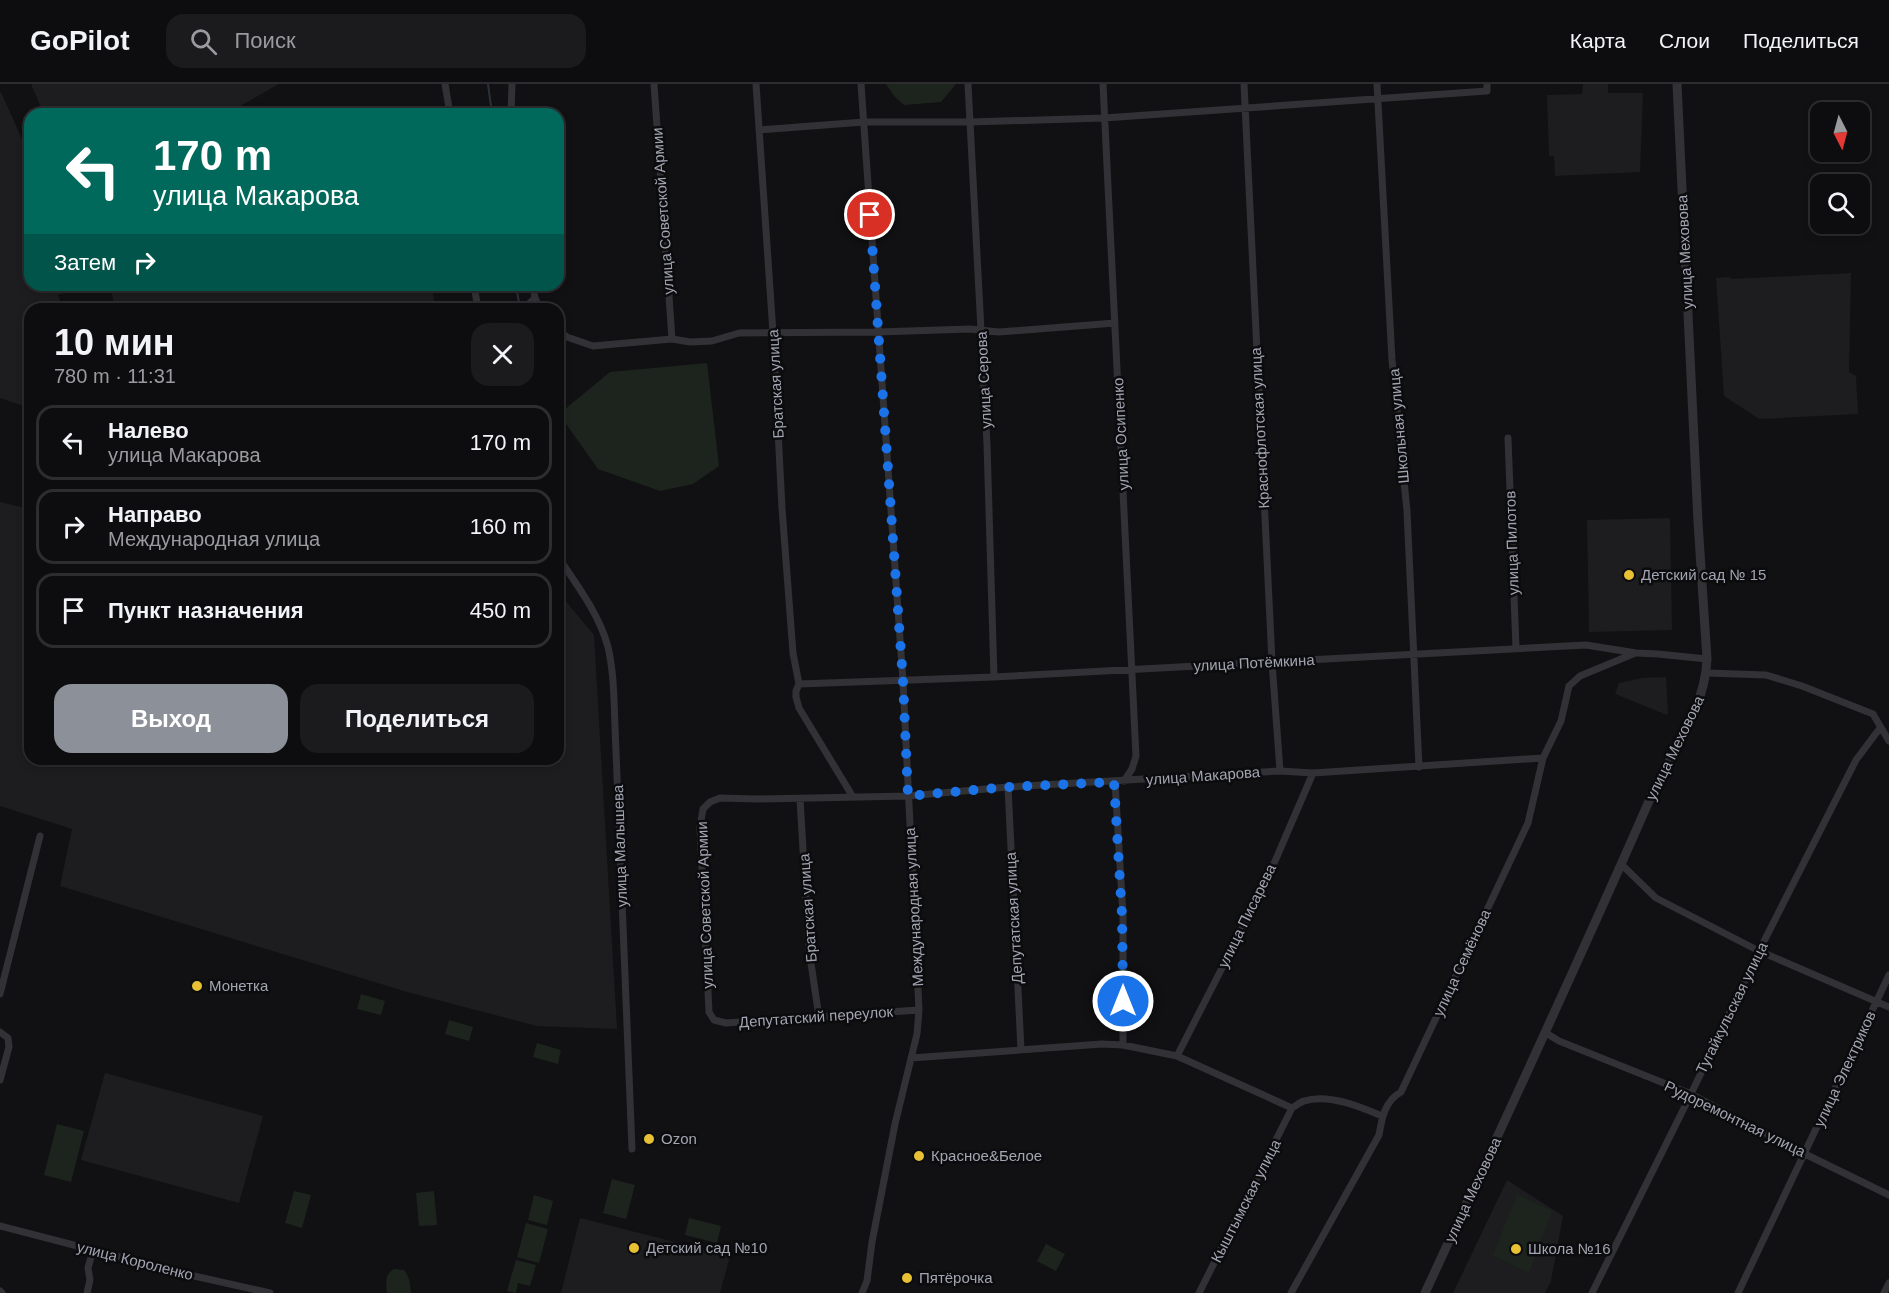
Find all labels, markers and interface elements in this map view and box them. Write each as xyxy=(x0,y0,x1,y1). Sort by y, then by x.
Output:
search box xyxy=(166,14,586,68)
text: GoPilot xyxy=(30,25,130,56)
icon: search xyxy=(187,25,220,58)
text: Поиск xyxy=(235,28,296,53)
text: Карта xyxy=(1570,29,1626,52)
text: Слои xyxy=(1659,29,1710,52)
text: Поделиться xyxy=(1743,29,1859,52)
north arrow xyxy=(1810,102,1870,162)
map controls xyxy=(1810,102,1870,234)
street label: улица Советской Армии xyxy=(648,127,677,295)
icon: left xyxy=(54,132,132,210)
text: 170 m xyxy=(153,132,272,179)
button: search xyxy=(1810,174,1870,234)
text: улица Макарова xyxy=(153,181,359,211)
pin xyxy=(844,189,895,240)
street label: улица Меховова xyxy=(1673,194,1696,309)
icon: arrive xyxy=(853,198,886,231)
icon: right xyxy=(128,246,161,279)
text: Затем xyxy=(54,250,116,275)
text: 10 мин xyxy=(54,322,175,363)
button: close xyxy=(471,323,534,386)
street label: Братская улица xyxy=(764,328,787,439)
street label: улица Серова xyxy=(972,330,995,429)
street label: Краснофлотская улица xyxy=(1247,346,1272,509)
text: 780 m · 11:31 xyxy=(54,365,176,387)
street label: Школьная улица xyxy=(1385,367,1412,484)
street label: улица Осипенко xyxy=(1109,377,1132,491)
text: Налево xyxy=(108,418,189,443)
icon: left xyxy=(57,426,90,459)
text: 170 m xyxy=(470,430,531,455)
text: улица Макарова xyxy=(108,444,261,466)
street label: улица Пилотов xyxy=(1501,490,1522,596)
text: Направо xyxy=(108,502,202,527)
icon: right xyxy=(57,510,90,543)
text: 160 m xyxy=(470,514,531,539)
text: Международная улица xyxy=(108,528,320,550)
place label: Детский сад № 15 xyxy=(1641,566,1766,583)
marker: Детский сад № 15 xyxy=(1622,568,1636,582)
icon: arrive xyxy=(57,594,90,627)
text: Пункт назначения xyxy=(108,598,304,623)
text: 450 m xyxy=(470,598,531,623)
street label: улица Потёмкина xyxy=(1193,651,1316,674)
button: Выход xyxy=(54,684,288,753)
button: Поделиться xyxy=(300,684,534,753)
street label: улица Меховова xyxy=(1642,692,1707,803)
street label: улица Макарова xyxy=(1145,763,1261,788)
street label: улица Малышева xyxy=(609,784,630,908)
street label: улица Советской Армии xyxy=(693,821,716,989)
street label: Международная улица xyxy=(901,827,926,987)
street label: Депутатская улица xyxy=(1002,851,1025,984)
street label: Братская улица xyxy=(795,852,820,963)
street label: улица Писарева xyxy=(1214,861,1279,970)
street label: улица Семёнова xyxy=(1429,906,1494,1019)
street label: Тугайкульская улица xyxy=(1692,939,1771,1076)
position arrow xyxy=(1091,969,1155,1033)
place label: Монетка xyxy=(209,977,269,994)
marker: Монетка xyxy=(190,979,204,993)
street label: Депутатский переулок xyxy=(738,1003,894,1030)
street label: улица Электриков xyxy=(1810,1008,1879,1130)
street label: Рудоремонтная улица xyxy=(1662,1077,1809,1160)
place label: Ozon xyxy=(661,1130,697,1147)
marker: Ozon xyxy=(642,1132,656,1146)
street label: улица Меховова xyxy=(1441,1134,1505,1245)
street label: Кыштымская улица xyxy=(1207,1136,1284,1265)
place label: Красное&Белое xyxy=(931,1147,1042,1164)
marker: Красное&Белое xyxy=(912,1149,926,1163)
street label: улица Короленко xyxy=(75,1238,195,1283)
place label: Детский сад №10 xyxy=(646,1239,767,1256)
place label: Школа №16 xyxy=(1528,1240,1611,1257)
marker: Детский сад №10 xyxy=(627,1241,641,1255)
marker: Школа №16 xyxy=(1509,1242,1523,1256)
place label: Пятёрочка xyxy=(919,1269,993,1286)
marker: Пятёрочка xyxy=(900,1271,914,1285)

